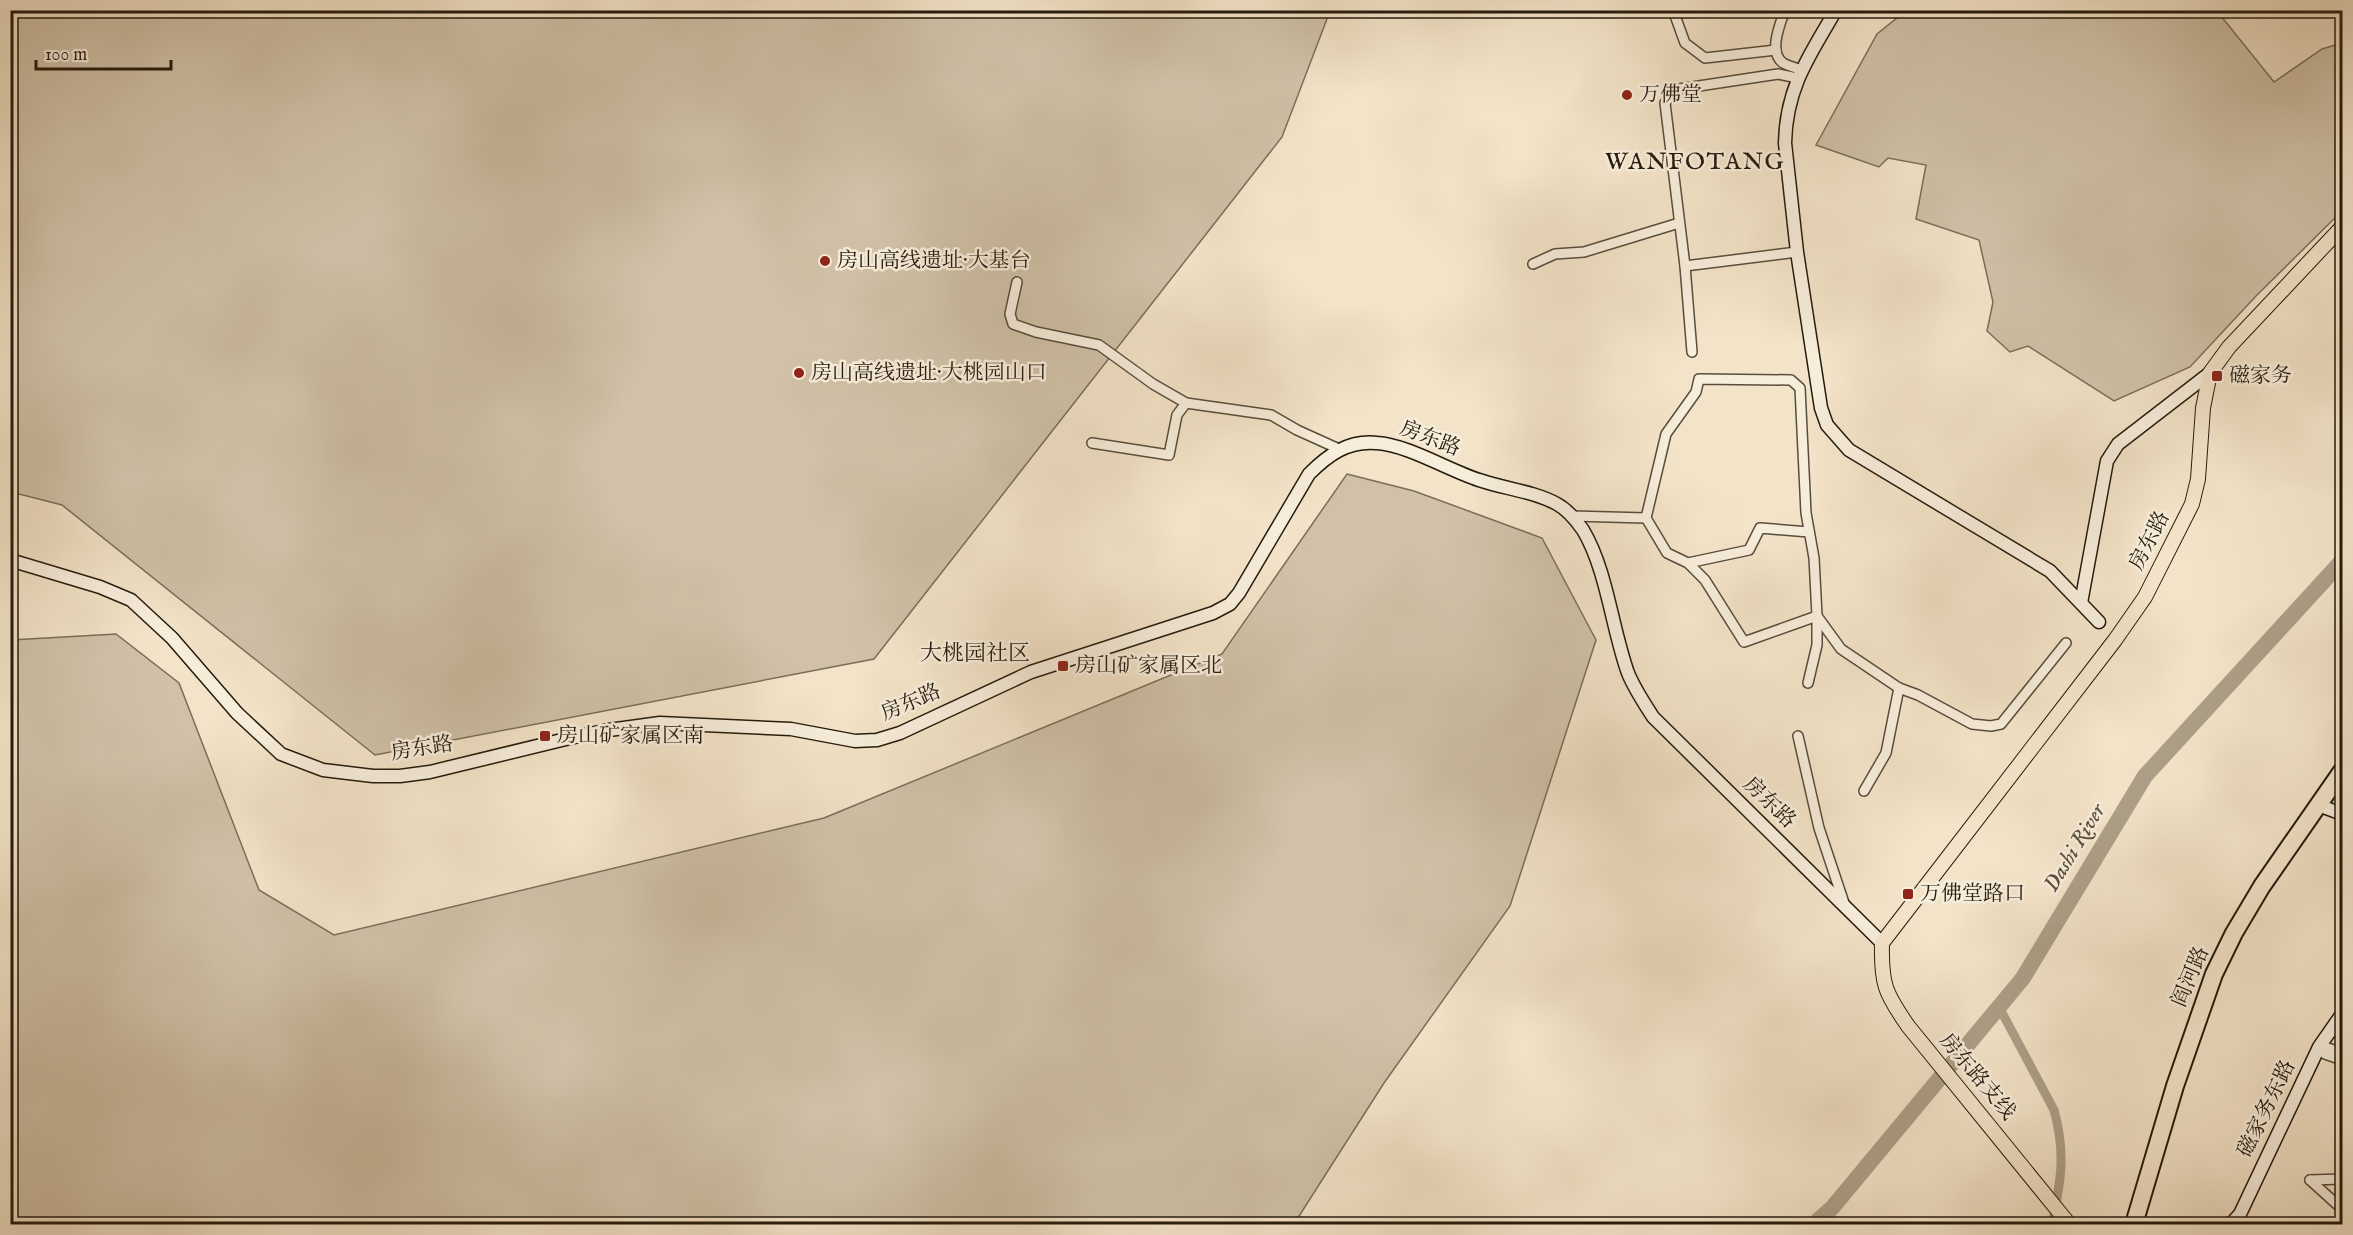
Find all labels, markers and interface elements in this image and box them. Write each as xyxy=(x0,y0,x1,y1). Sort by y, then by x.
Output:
scale bar xyxy=(36,33,171,71)
text: 100 m xyxy=(45,44,87,67)
place label: 万佛堂 xyxy=(1639,82,1702,109)
marker: 万佛堂 xyxy=(1620,88,1634,102)
district label: WANFOTANG xyxy=(1605,147,1785,178)
place label: 房山高线遗址·大基台 xyxy=(837,248,1031,275)
marker: 房山高线遗址·大基台 xyxy=(818,254,832,268)
place label: 房山高线遗址·大桃园山口 xyxy=(811,360,1047,387)
place label: 磁家务 xyxy=(2229,363,2292,390)
marker: 房山高线遗址·大桃园山口 xyxy=(792,366,806,380)
marker: 磁家务 xyxy=(2210,369,2224,383)
street label: 房东路 xyxy=(1396,415,1464,463)
street label: 房东路 xyxy=(2124,507,2176,575)
district label: 大桃园社区 xyxy=(920,640,1030,668)
place label: 房山矿家属区北 xyxy=(1075,653,1222,680)
marker: 房山矿家属区北 xyxy=(1056,659,1070,673)
street label: 房东路 xyxy=(877,678,945,728)
place label: 房山矿家属区南 xyxy=(557,723,704,750)
marker: 房山矿家属区南 xyxy=(538,729,552,743)
street label: 房东路 xyxy=(389,731,455,767)
street label: 房东路 xyxy=(1737,771,1801,835)
water label: Dashi River xyxy=(2038,798,2113,897)
place label: 万佛堂路口 xyxy=(1920,881,2025,908)
marker: 万佛堂路口 xyxy=(1901,887,1915,901)
street label: 阎河路 xyxy=(2166,943,2216,1011)
street label: 房东路支线 xyxy=(1933,1028,2021,1126)
street label: 磁家务东路 xyxy=(2232,1056,2302,1162)

